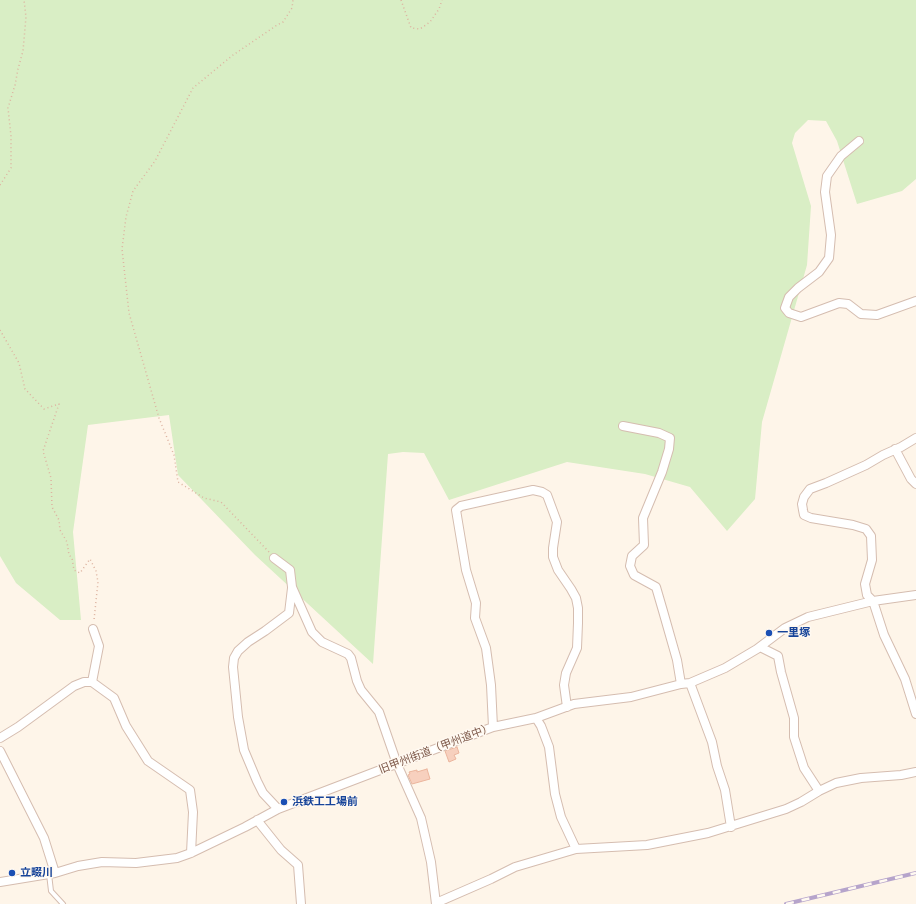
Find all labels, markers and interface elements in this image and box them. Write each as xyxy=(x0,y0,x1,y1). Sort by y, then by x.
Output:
place label: 一里塚 xyxy=(777,626,810,640)
marker: 一里塚 xyxy=(764,628,774,638)
street label: 旧甲州街道（甲州道中） xyxy=(377,721,495,777)
place label: 浜鉄工工場前 xyxy=(292,795,358,809)
marker: 浜鉄工工場前 xyxy=(279,797,289,807)
place label: 立畷川 xyxy=(20,866,53,880)
marker: 立畷川 xyxy=(7,868,17,878)

